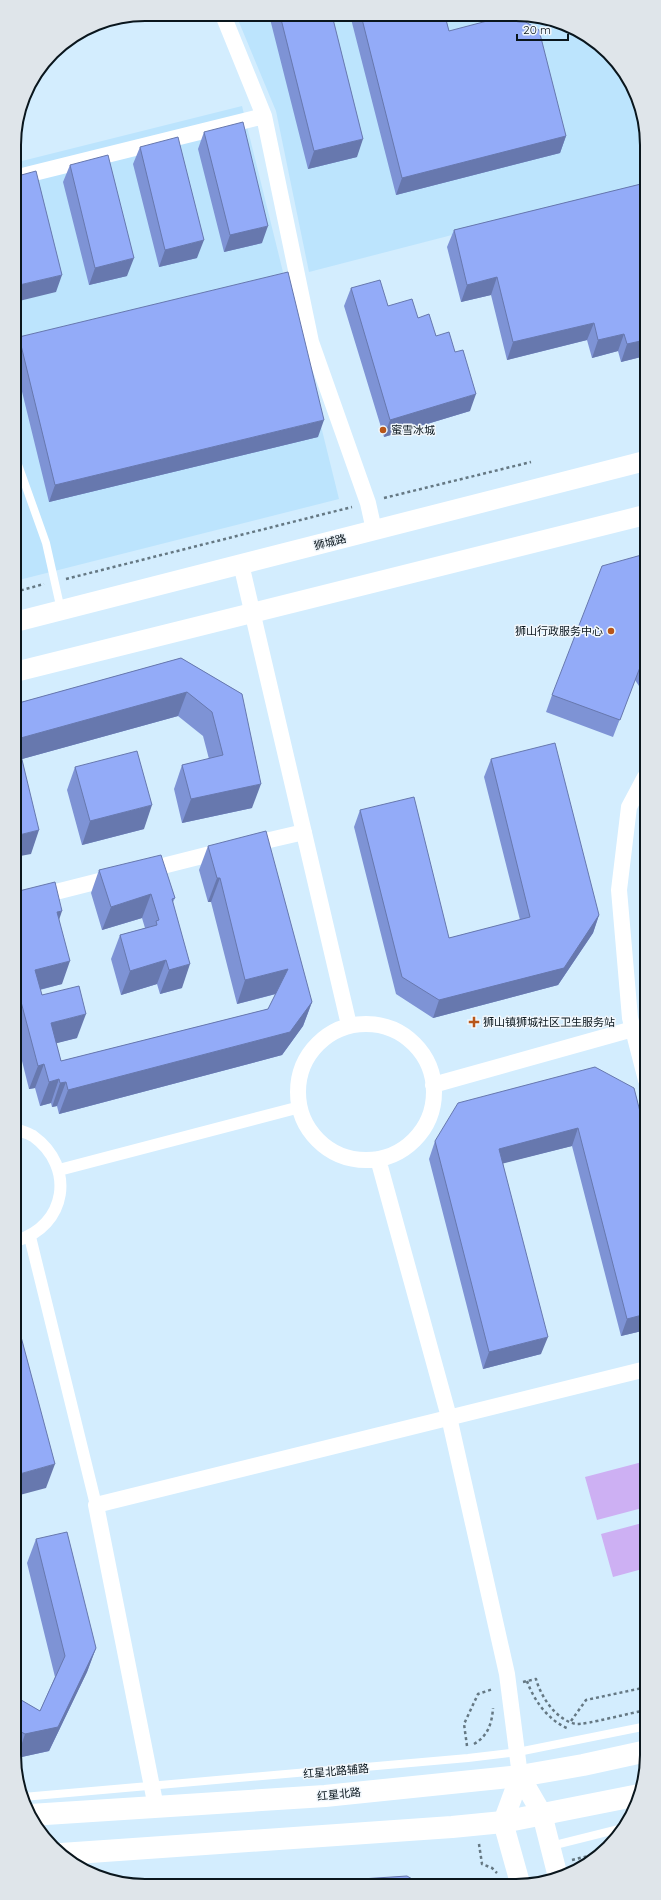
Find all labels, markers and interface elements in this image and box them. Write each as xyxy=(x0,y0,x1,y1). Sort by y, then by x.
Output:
scale bar xyxy=(517,16,568,42)
text: 20 m xyxy=(523,22,551,37)
place label: 蜜雪冰城 xyxy=(391,423,435,437)
marker: 蜜雪冰城 xyxy=(378,425,388,435)
street label: 狮城路 xyxy=(312,531,348,553)
place label: 狮山行政服务中心 xyxy=(515,624,603,638)
marker: 狮山行政服务中心 xyxy=(606,626,616,636)
place label: 狮山镇狮城社区卫生服务站 xyxy=(483,1015,615,1029)
marker: 狮山镇狮城社区卫生服务站 xyxy=(468,1016,480,1028)
street label: 红星北路辅路 xyxy=(303,1761,369,1781)
street label: 红星北路 xyxy=(316,1785,362,1803)

